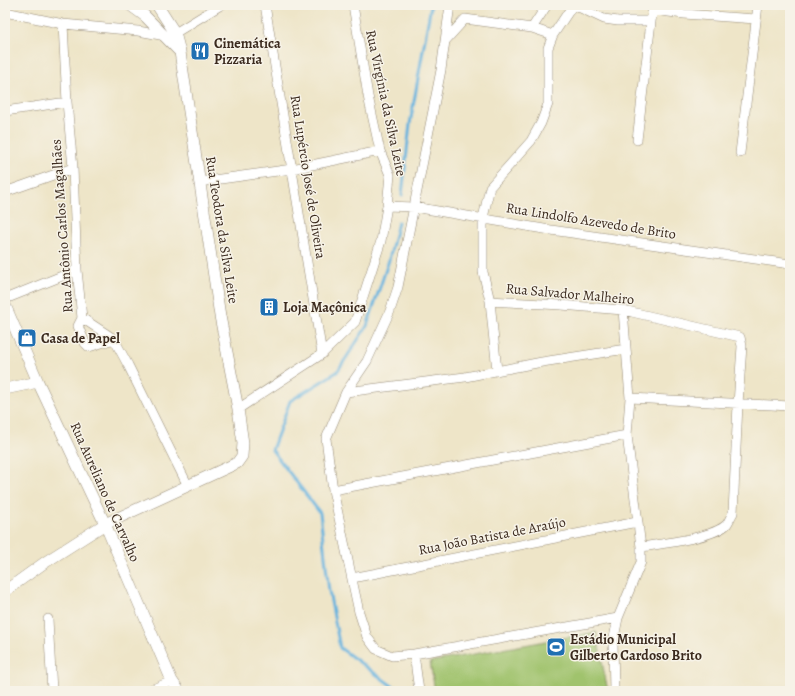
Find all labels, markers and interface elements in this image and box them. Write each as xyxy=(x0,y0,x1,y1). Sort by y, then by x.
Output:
street label: Rua Virgínia da Silva Leite xyxy=(361,28,411,178)
place label: Cinemática Pizzaria xyxy=(214,34,281,69)
restaurant icon: Cinemática Pizzaria xyxy=(189,40,211,62)
street label: Rua Lupércio José de Oliveira xyxy=(286,94,330,261)
street label: Rua Antônio Carlos Magalhães xyxy=(46,139,78,313)
street label: Rua Teodora da Silva Leite xyxy=(201,155,243,305)
street label: Rua Lindolfo Azevedo de Brito xyxy=(505,198,677,244)
street label: Rua Salvador Malheiro xyxy=(505,279,635,309)
building icon: Loja Maçônica xyxy=(258,296,280,318)
place label: Loja Maçônica xyxy=(283,298,367,317)
shop icon: Casa de Papel xyxy=(16,327,38,349)
place label: Casa de Papel xyxy=(41,329,120,348)
street label: Rua Aureliano de Carvalho xyxy=(66,419,144,565)
street label: Rua João Batista de Araújo xyxy=(417,512,567,560)
place label: Estádio Municipal Gilberto Cardoso Brito xyxy=(570,630,702,665)
sports icon: Estádio Municipal Gilberto Cardoso Brito xyxy=(545,636,567,658)

